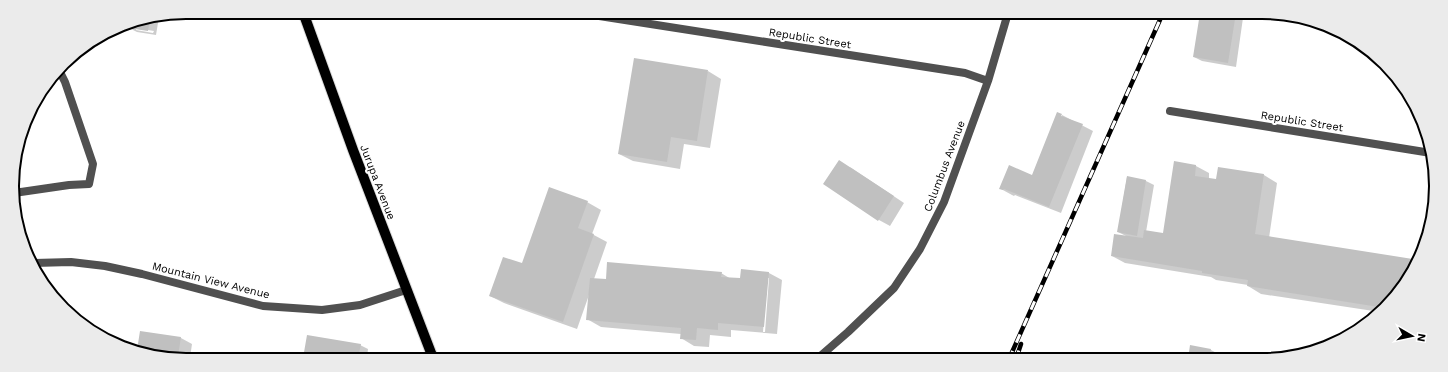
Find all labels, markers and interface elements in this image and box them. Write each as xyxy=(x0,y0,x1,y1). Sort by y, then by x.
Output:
street label: Republic Street xyxy=(768,26,852,51)
street label: Republic Street xyxy=(1260,109,1344,134)
street label: Columbus Avenue xyxy=(921,119,968,214)
street label: Jurupa Avenue xyxy=(357,143,398,222)
street label: Mountain View Avenue xyxy=(151,260,271,301)
north arrow xyxy=(1392,316,1432,356)
text: N xyxy=(1414,332,1428,343)

